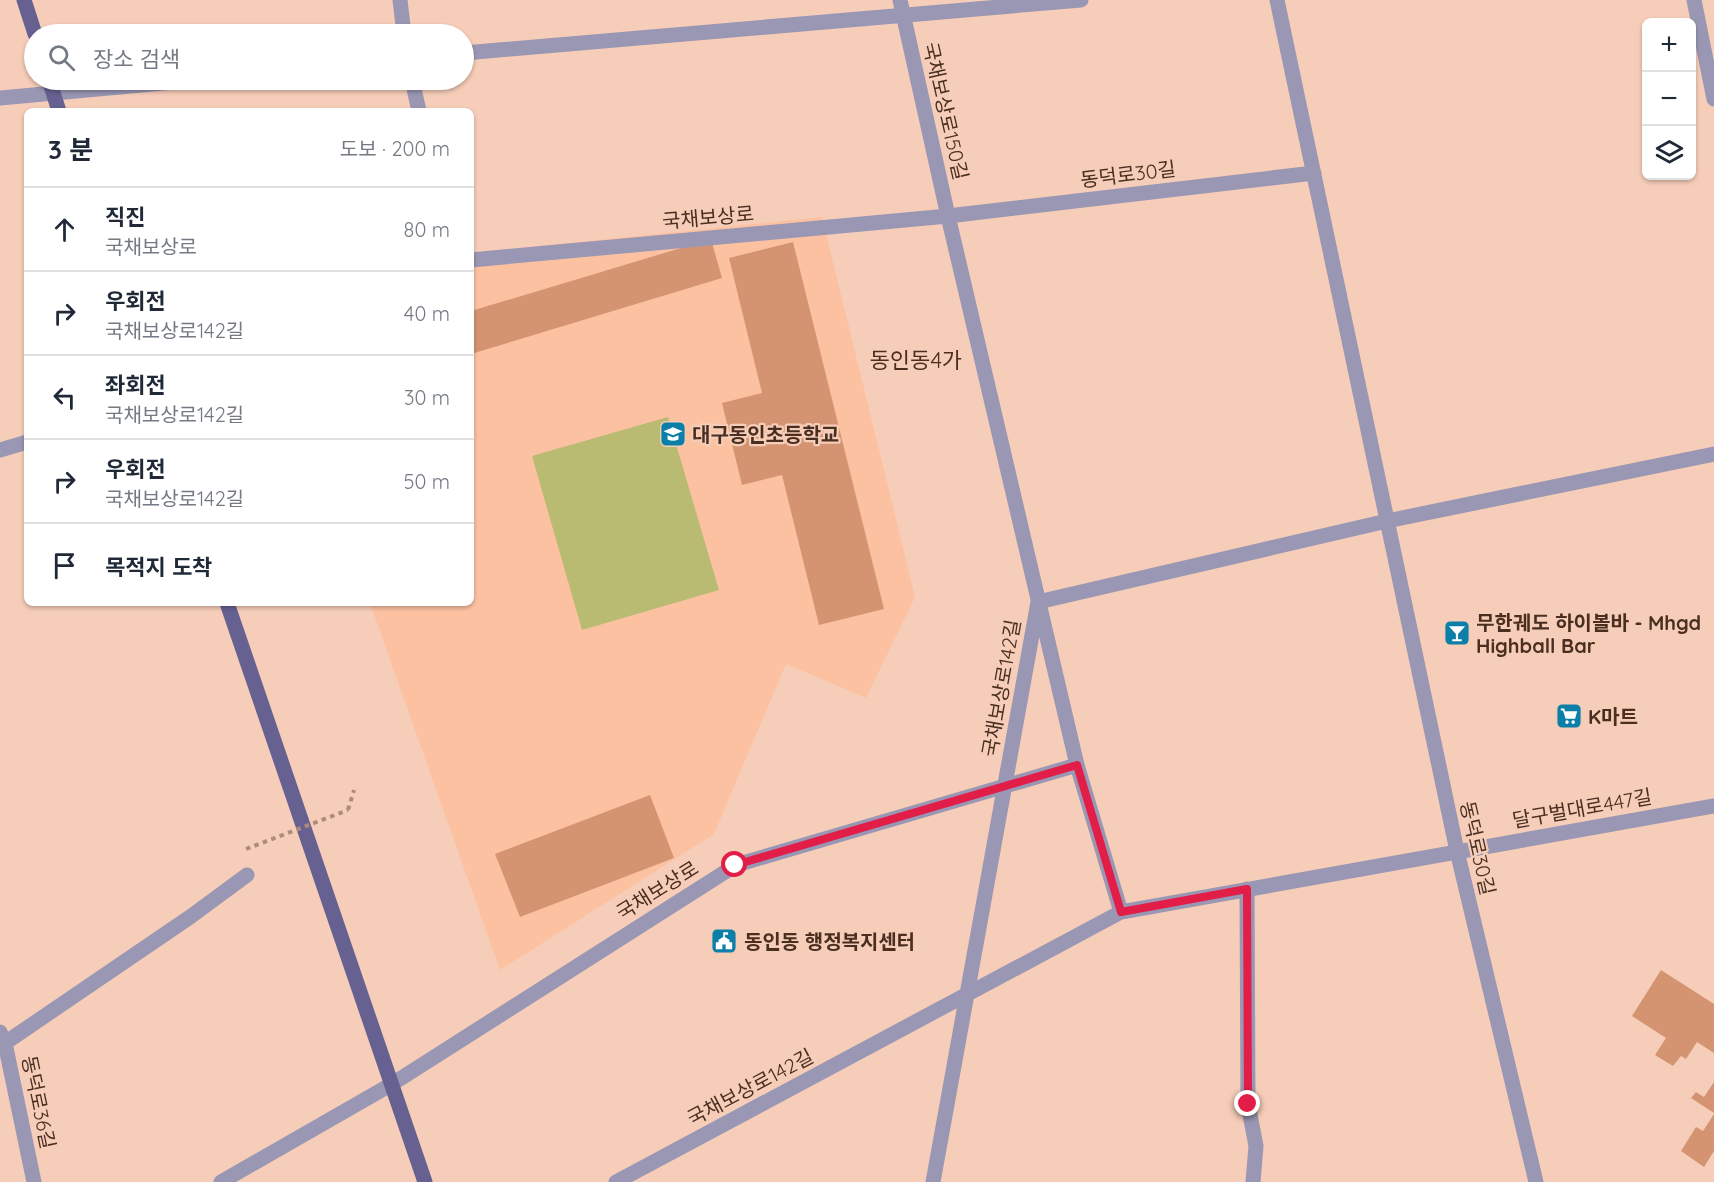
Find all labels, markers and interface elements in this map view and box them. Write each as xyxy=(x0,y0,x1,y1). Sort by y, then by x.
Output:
map controls xyxy=(1642,18,1696,180)
button: + xyxy=(1642,18,1696,72)
search box xyxy=(24,24,474,90)
street label: 국채보상로150길 xyxy=(918,40,974,182)
icon: search xyxy=(45,41,78,74)
text: 장소 검색 xyxy=(93,45,180,73)
button: − xyxy=(1642,72,1696,126)
button: layers xyxy=(1642,126,1696,180)
text: 3 분 xyxy=(48,133,93,166)
text: 도보 · 200 m xyxy=(340,136,450,161)
street label: 동덕로30길 xyxy=(1079,156,1177,192)
street label: 국채보상로 xyxy=(661,201,755,233)
text: 직진 xyxy=(105,203,145,231)
icon: ahead xyxy=(48,213,81,246)
text: 80 m xyxy=(404,217,450,242)
text: 국채보상로 xyxy=(105,234,197,259)
text: 우회전 xyxy=(105,287,166,315)
icon: right xyxy=(48,297,81,330)
text: 40 m xyxy=(404,301,450,326)
text: 국채보상로142길 xyxy=(105,318,244,343)
district label: 동인동4가 xyxy=(870,346,962,374)
text: 좌회전 xyxy=(105,371,166,399)
icon: left xyxy=(48,381,81,414)
text: 30 m xyxy=(404,385,450,410)
text: 국채보상로142길 xyxy=(105,402,244,427)
school or university icon: 대구동인초등학교 xyxy=(658,419,688,449)
place label: 대구동인초등학교 xyxy=(692,422,839,447)
text: 우회전 xyxy=(105,455,166,483)
icon: right xyxy=(48,465,81,498)
text: 50 m xyxy=(404,469,450,494)
text: 국채보상로142길 xyxy=(105,486,244,511)
icon: arrive xyxy=(48,549,81,582)
text: 목적지 도착 xyxy=(105,553,212,581)
place label: 무한궤도 하이볼바 - Mhgd Highball Bar xyxy=(1476,610,1701,658)
street label: 국채보상로142길 xyxy=(977,617,1025,759)
bar icon: 무한궤도 하이볼바 - Mhgd Highball Bar xyxy=(1442,618,1472,648)
supermarket icon: K마트 xyxy=(1554,701,1584,731)
place label: K마트 xyxy=(1588,704,1638,729)
street label: 달구벌대로447길 xyxy=(1510,783,1654,833)
street label: 동덕로30길 xyxy=(1455,798,1501,898)
route start xyxy=(721,851,747,877)
street label: 국채보상로 xyxy=(611,855,703,925)
public building icon: 동인동 행정복지센터 xyxy=(709,926,739,956)
place label: 동인동 행정복지센터 xyxy=(744,929,915,954)
street label: 국채보상로142길 xyxy=(683,1043,817,1131)
street label: 동덕로36길 xyxy=(17,1053,61,1151)
route end xyxy=(1234,1090,1260,1116)

